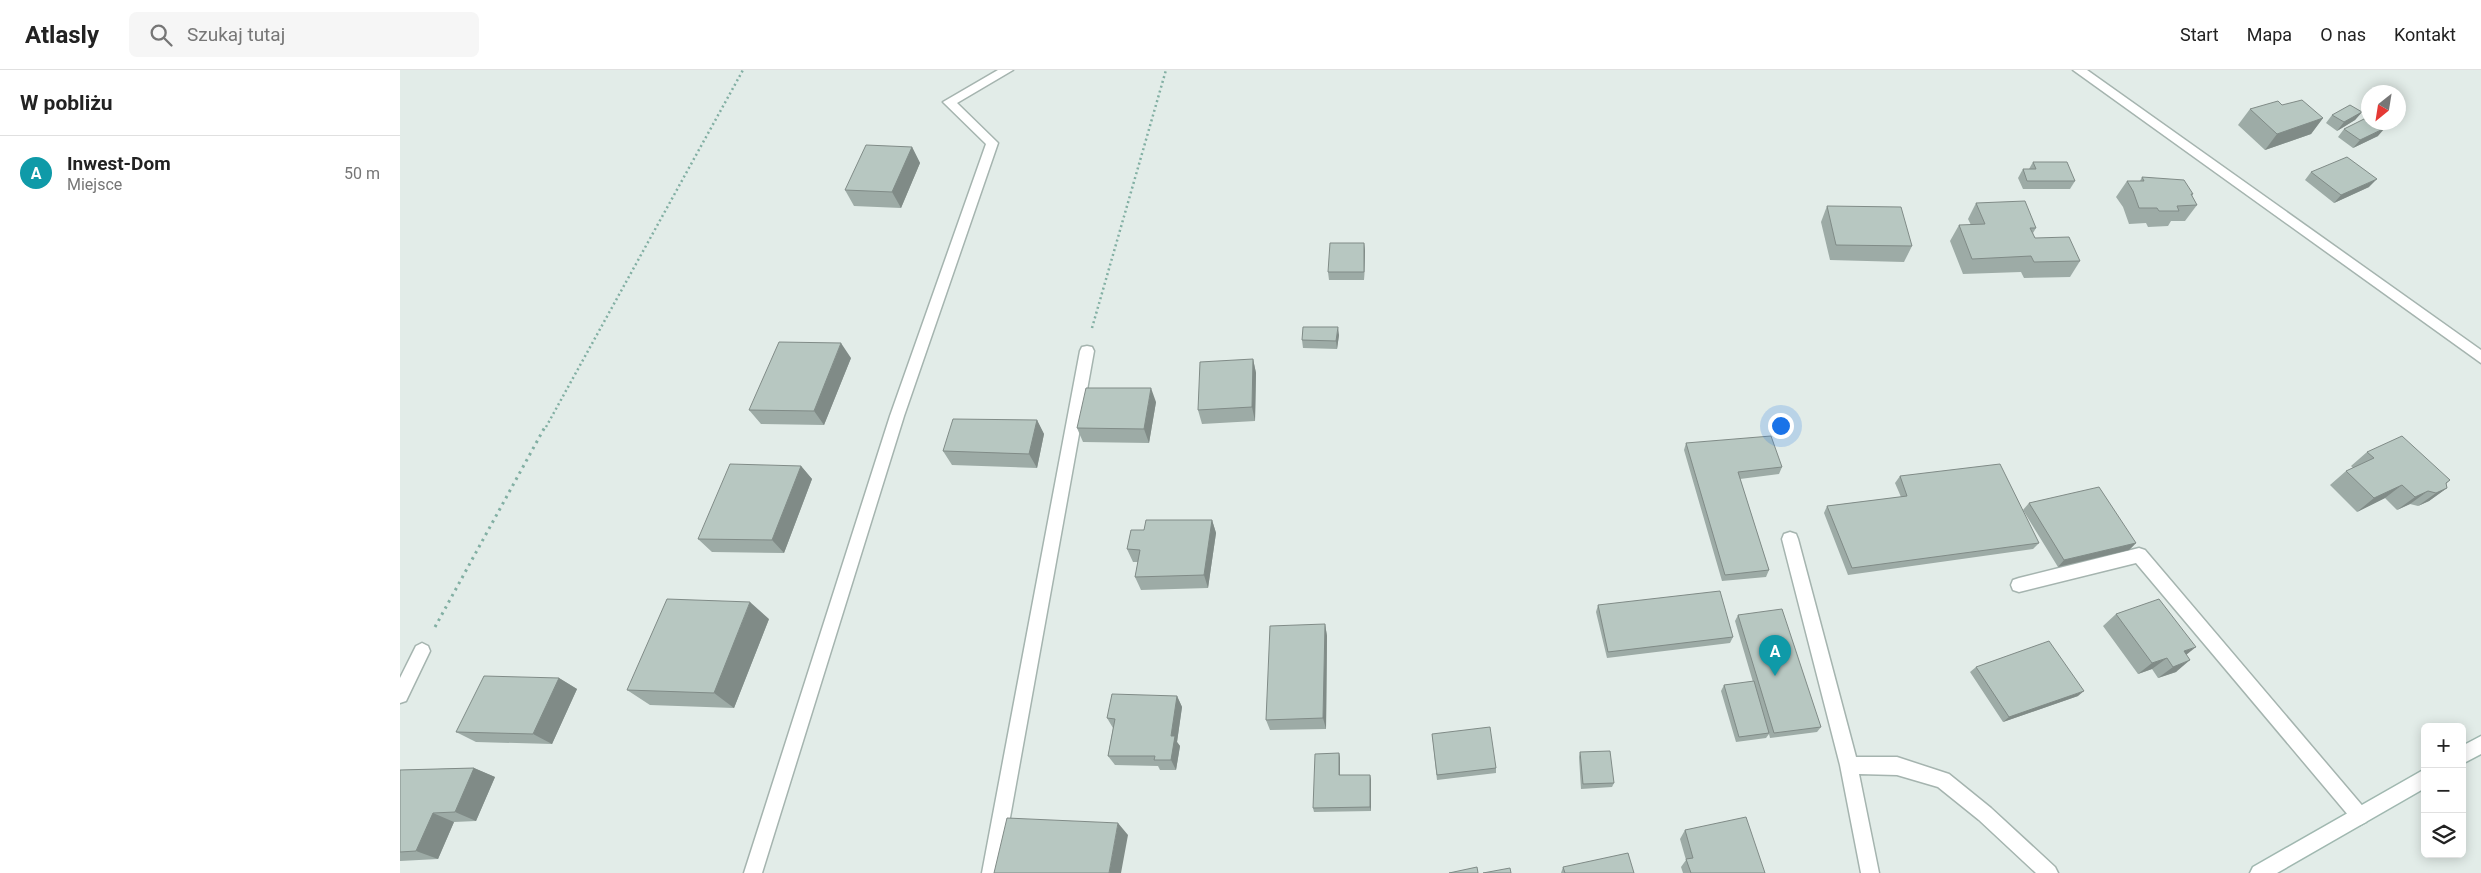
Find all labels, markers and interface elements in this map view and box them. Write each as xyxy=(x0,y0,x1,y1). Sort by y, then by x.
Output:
search box xyxy=(129,12,479,57)
text: Atlasly xyxy=(25,21,99,49)
icon: search xyxy=(147,21,175,49)
text: Szukaj tutaj xyxy=(187,23,285,46)
text: Start xyxy=(2180,24,2219,45)
text: Mapa xyxy=(2247,24,2292,45)
text: O nas xyxy=(2320,24,2366,45)
text: Kontakt xyxy=(2394,24,2456,45)
north arrow xyxy=(2361,85,2406,130)
text: W pobliżu xyxy=(20,91,113,115)
text: Inwest-Dom xyxy=(67,152,171,175)
text: A xyxy=(31,164,41,183)
text: 50 m xyxy=(344,164,380,183)
text: Miejsce xyxy=(67,175,122,194)
your location xyxy=(1768,413,1794,439)
pin: A xyxy=(1759,635,1791,676)
map controls xyxy=(2421,723,2466,858)
button: + xyxy=(2421,723,2466,768)
button: − xyxy=(2421,768,2466,813)
button: layers xyxy=(2421,813,2466,858)

